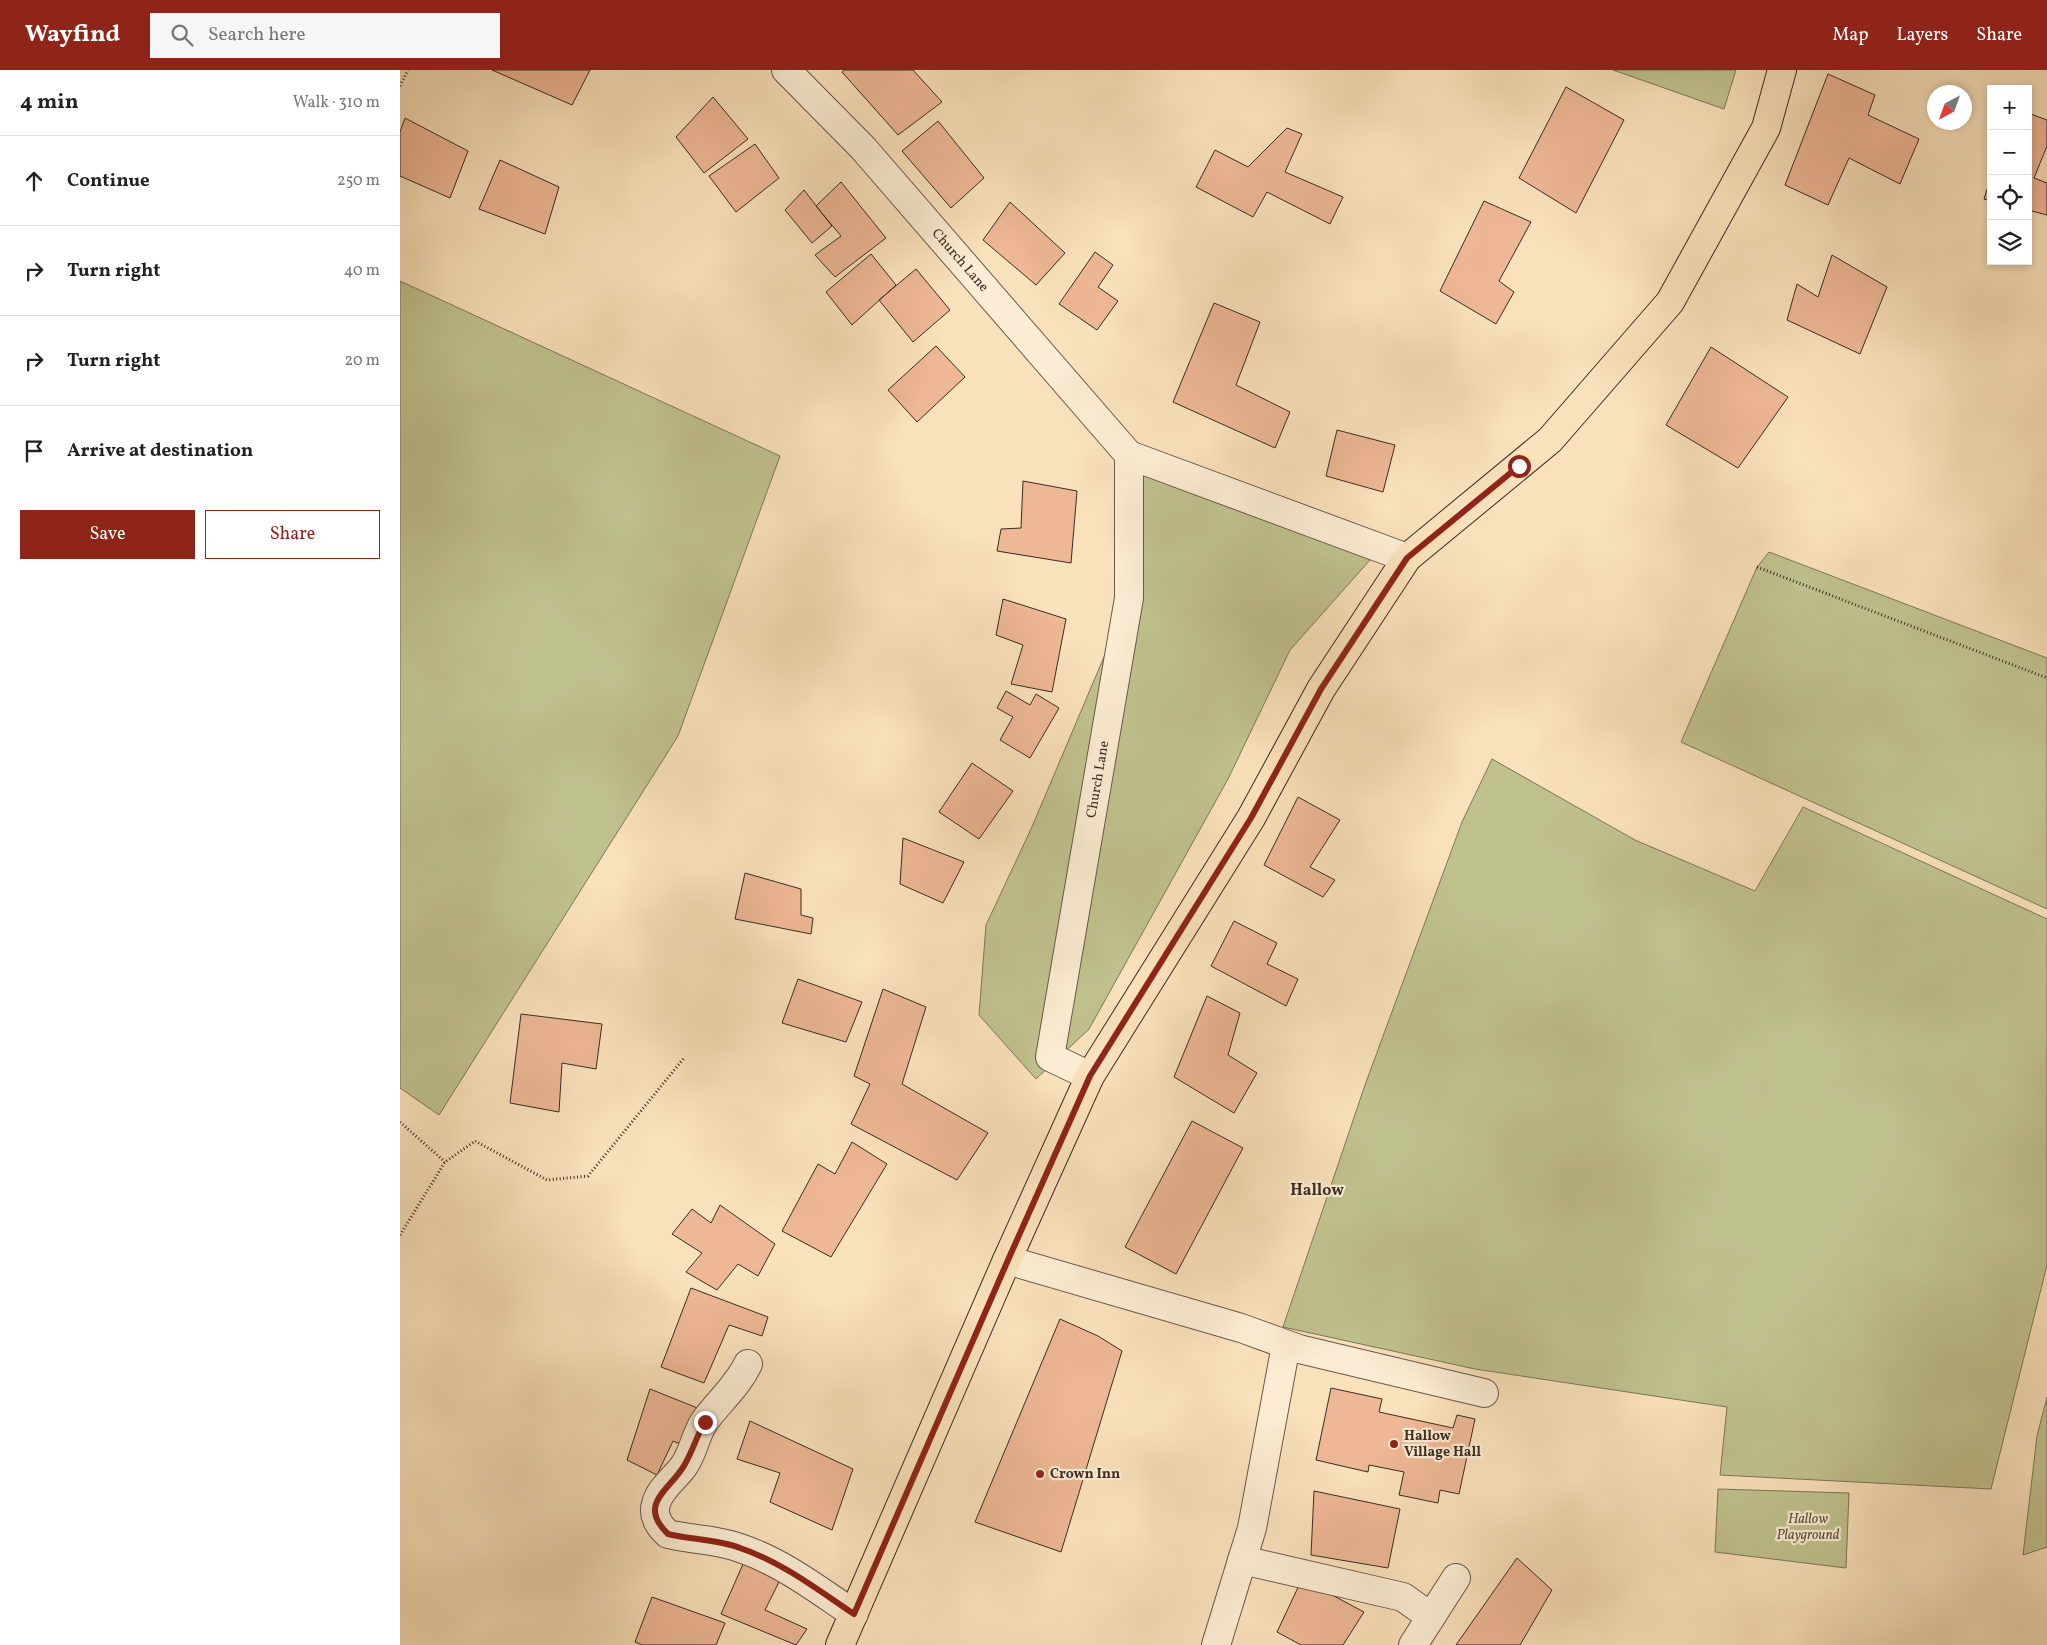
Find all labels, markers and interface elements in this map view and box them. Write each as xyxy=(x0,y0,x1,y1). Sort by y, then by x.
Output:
search box xyxy=(150,13,500,58)
text: Wayfind xyxy=(25,18,120,52)
icon: search xyxy=(168,21,196,49)
text: Search here xyxy=(208,22,305,48)
text: Map xyxy=(1832,23,1868,48)
text: Layers xyxy=(1896,23,1948,48)
text: Share xyxy=(1976,23,2022,48)
north arrow xyxy=(1927,85,1972,130)
map controls xyxy=(1987,85,2032,265)
button: + xyxy=(1987,85,2032,130)
text: 4 min xyxy=(20,88,79,117)
text: Walk · 310 m xyxy=(293,92,380,114)
button: − xyxy=(1987,130,2032,175)
icon: ahead xyxy=(20,167,48,195)
text: Continue xyxy=(67,168,150,194)
text: 250 m xyxy=(337,170,380,192)
button: locate xyxy=(1987,175,2032,220)
button: layers xyxy=(1987,220,2032,265)
street label: Church Lane xyxy=(927,224,993,296)
icon: right xyxy=(20,257,48,285)
text: Turn right xyxy=(67,258,160,284)
text: 40 m xyxy=(344,260,380,282)
icon: right xyxy=(20,347,48,375)
text: Turn right xyxy=(67,348,160,374)
text: 20 m xyxy=(345,350,380,372)
icon: arrive xyxy=(20,437,48,465)
text: Arrive at destination xyxy=(67,438,253,464)
route start xyxy=(1508,455,1531,478)
button: Save xyxy=(20,510,195,559)
button: Share xyxy=(205,510,380,559)
street label: Church Lane xyxy=(1082,739,1114,820)
district label: Hallow xyxy=(1290,1180,1344,1202)
route end xyxy=(694,1411,717,1434)
place label: Hallow Village Hall xyxy=(1404,1427,1481,1462)
marker: Hallow Village Hall xyxy=(1388,1438,1400,1450)
place label: Crown Inn xyxy=(1050,1465,1120,1484)
marker: Crown Inn xyxy=(1034,1468,1046,1480)
park label: Hallow Playground xyxy=(1777,1510,1840,1545)

